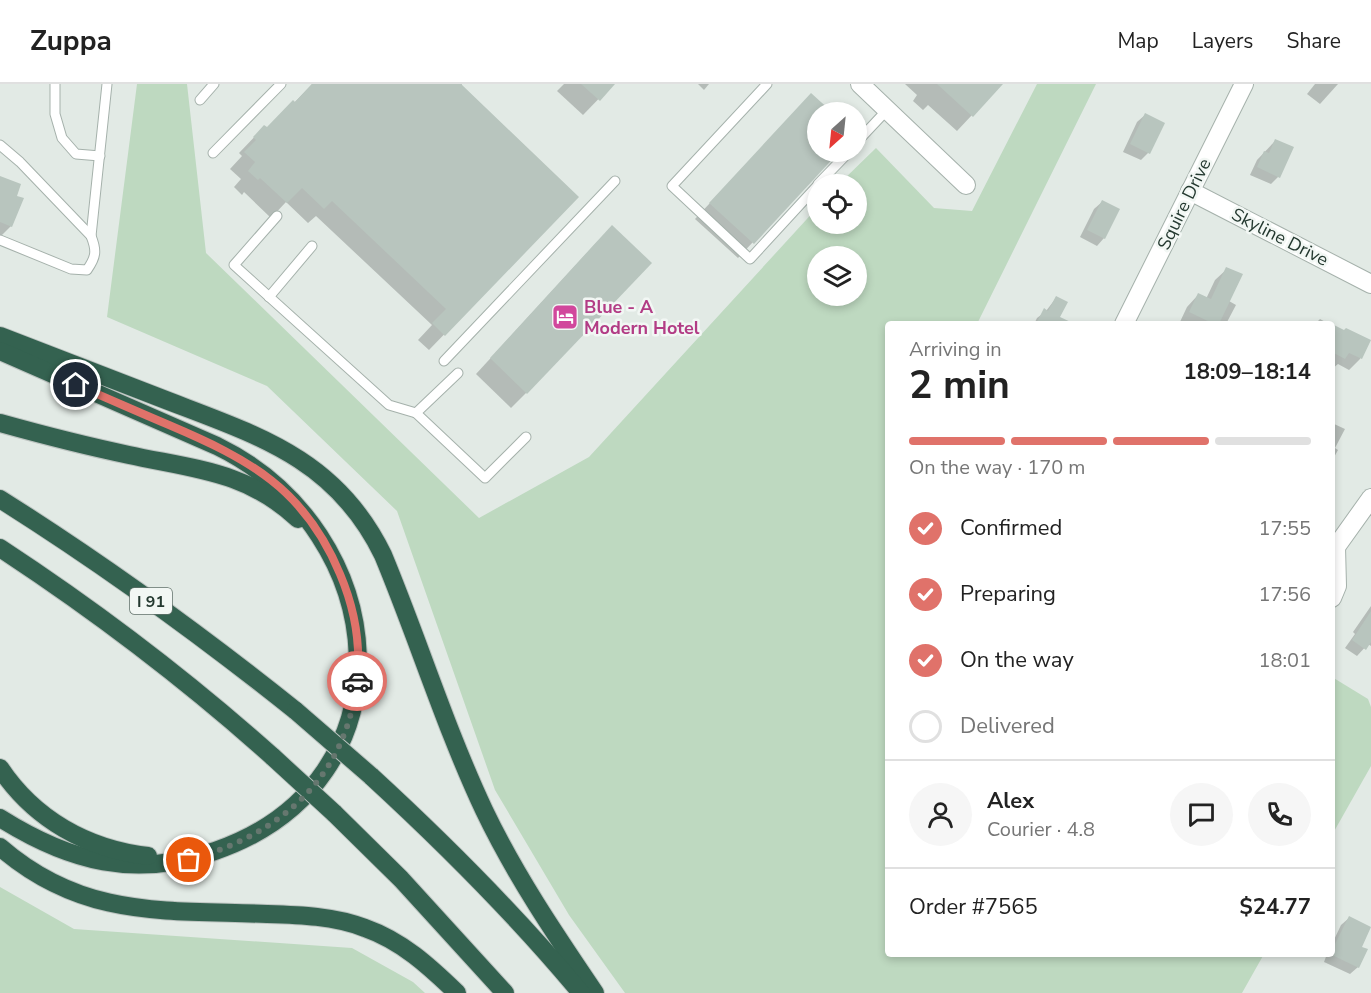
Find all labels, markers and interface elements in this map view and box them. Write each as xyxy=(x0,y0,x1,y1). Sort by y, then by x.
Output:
text: Zuppa xyxy=(30,22,112,60)
text: Map xyxy=(1117,27,1159,55)
text: Layers xyxy=(1192,27,1253,55)
text: Share xyxy=(1286,27,1341,55)
north arrow xyxy=(807,102,867,162)
map controls xyxy=(807,102,867,306)
street label: Squire Drive xyxy=(1152,154,1216,254)
button: locate xyxy=(807,174,867,234)
street label: Skyline Drive xyxy=(1227,202,1333,272)
button: layers xyxy=(807,246,867,306)
place label: Blue - A Modern Hotel xyxy=(584,295,700,340)
hotel icon: Blue - A Modern Hotel xyxy=(550,302,580,332)
text: Arriving in xyxy=(909,336,1002,363)
text: 18:09–18:14 xyxy=(1183,357,1311,387)
pin xyxy=(50,359,101,410)
text: 2 min xyxy=(909,359,1010,412)
icon: home xyxy=(59,368,92,401)
text: On the way · 170 m xyxy=(909,454,1085,481)
icon: check xyxy=(909,512,942,545)
text: Confirmed xyxy=(960,513,1062,543)
text: 17:55 xyxy=(1258,515,1311,542)
icon: check xyxy=(909,578,942,611)
text: Preparing xyxy=(960,579,1056,609)
text: 17:56 xyxy=(1258,581,1311,608)
road number: I 91 xyxy=(130,588,172,614)
icon: check xyxy=(909,644,942,677)
text: On the way xyxy=(960,645,1074,675)
text: 18:01 xyxy=(1258,647,1311,674)
courier xyxy=(327,651,387,711)
icon: car xyxy=(341,665,374,698)
text: Delivered xyxy=(960,711,1055,741)
button: person xyxy=(909,783,972,846)
button: chat xyxy=(1170,783,1233,846)
button: phone xyxy=(1248,783,1311,846)
text: Alex xyxy=(987,786,1034,816)
text: Courier · 4.8 xyxy=(987,816,1095,843)
pin xyxy=(163,834,214,885)
icon: bag xyxy=(172,843,205,876)
text: Order #7565 xyxy=(909,892,1038,922)
text: $24.77 xyxy=(1240,892,1311,922)

